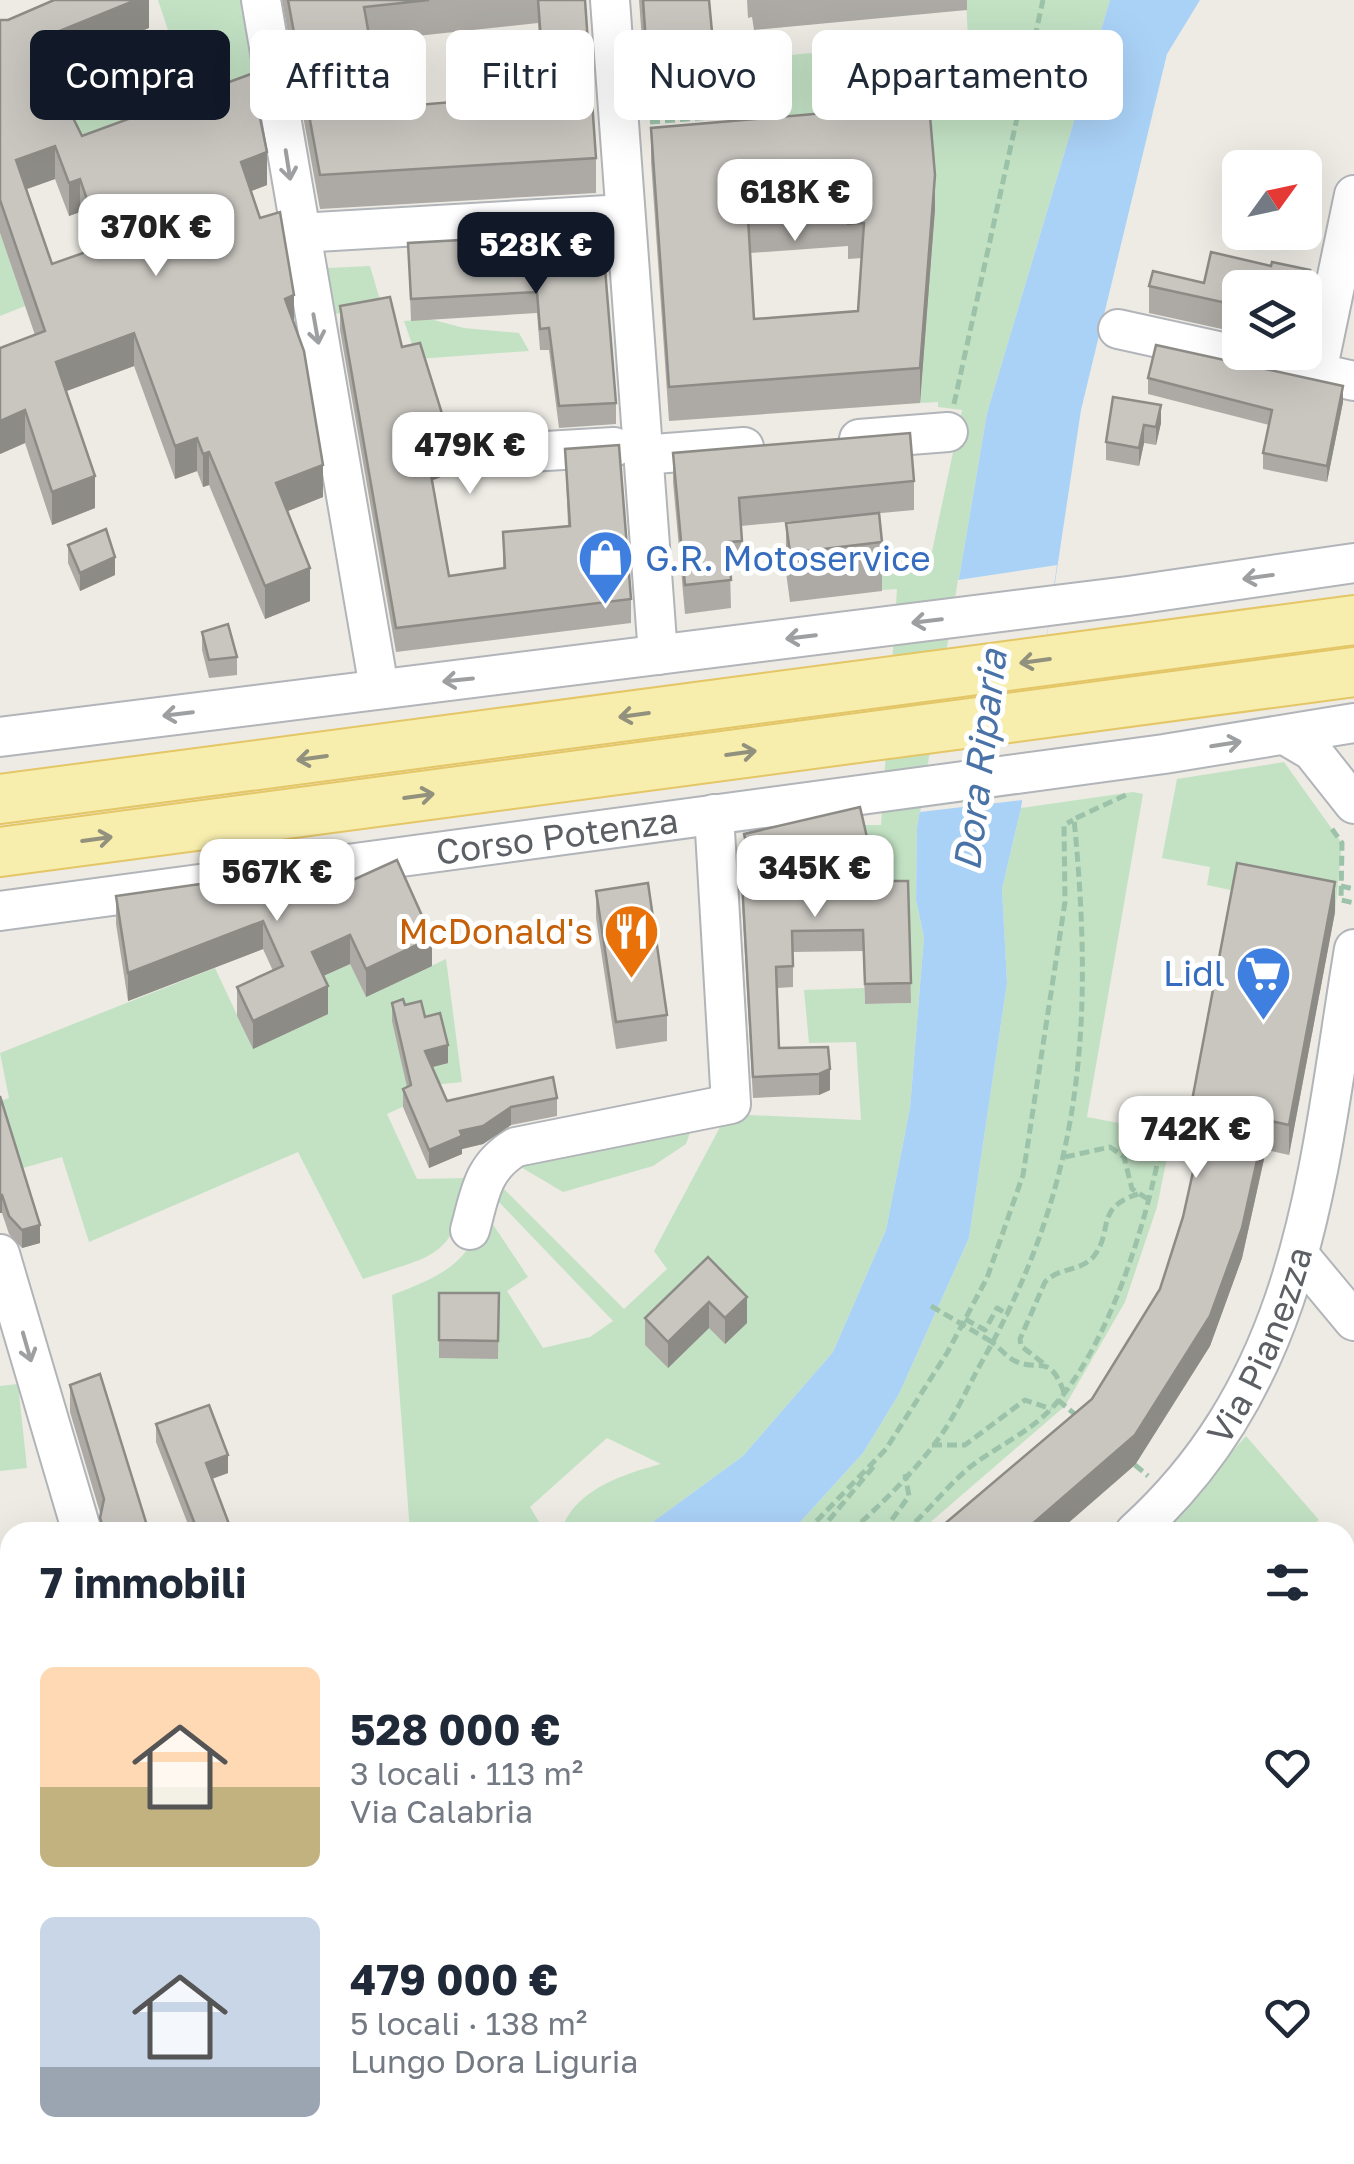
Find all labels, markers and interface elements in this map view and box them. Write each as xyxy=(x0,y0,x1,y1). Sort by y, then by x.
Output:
chip: Compra xyxy=(30,30,230,120)
chip: Affitta xyxy=(250,30,426,120)
chip: Filtri xyxy=(446,30,594,120)
chip: Nuovo xyxy=(614,30,792,120)
chip: Appartamento xyxy=(812,30,1123,120)
one-way arrow xyxy=(279,149,298,181)
north arrow xyxy=(1222,150,1322,250)
map controls xyxy=(1222,150,1322,370)
pin: 618K € xyxy=(714,159,876,244)
text: 618K € xyxy=(739,172,851,210)
pin: 370K € xyxy=(75,194,237,279)
text: 370K € xyxy=(100,207,212,245)
pin: 528K € xyxy=(455,212,617,297)
text: 528K € xyxy=(479,225,593,263)
button: layers xyxy=(1222,270,1322,370)
one-way arrow xyxy=(307,312,326,345)
pin: 479K € xyxy=(389,412,551,497)
text: 479K € xyxy=(414,425,526,463)
shop icon: G.R. Motoservice xyxy=(576,528,636,607)
place label: G.R. Motoservice xyxy=(645,537,931,579)
one-way arrow xyxy=(1242,568,1274,587)
one-way arrow xyxy=(911,612,943,631)
one-way arrow xyxy=(785,628,817,647)
water label: Dora Riparia xyxy=(943,645,1015,873)
one-way arrow xyxy=(1020,652,1052,671)
one-way arrow xyxy=(442,671,474,690)
one-way arrow xyxy=(163,705,195,724)
one-way arrow xyxy=(618,706,650,724)
one-way arrow xyxy=(1210,734,1242,753)
one-way arrow xyxy=(724,743,757,761)
one-way arrow xyxy=(296,749,328,767)
one-way arrow xyxy=(402,786,434,804)
street label: Corso Potenza xyxy=(433,799,681,873)
one-way arrow xyxy=(80,829,112,848)
pin: 345K € xyxy=(734,835,896,920)
pin: 567K € xyxy=(196,839,358,924)
text: 345K € xyxy=(759,848,871,886)
text: 567K € xyxy=(221,852,333,890)
restaurant icon: McDonald's xyxy=(602,901,662,980)
place label: McDonald's xyxy=(398,910,593,952)
supermarket icon: Lidl xyxy=(1234,943,1294,1022)
place label: Lidl xyxy=(1163,952,1225,994)
pin: 742K € xyxy=(1115,1096,1277,1181)
text: 742K € xyxy=(1141,1109,1251,1147)
street label: Via Pianezza xyxy=(1198,1242,1320,1451)
one-way arrow xyxy=(19,1331,38,1363)
icon: filters xyxy=(1260,1555,1315,1610)
text: 7 immobili xyxy=(40,1557,247,1607)
text: 528 000 € xyxy=(350,1704,561,1754)
icon: home xyxy=(120,1707,240,1827)
icon: heart xyxy=(1260,1740,1315,1795)
text: 3 locali · 113 m² xyxy=(350,1754,583,1792)
text: Via Calabria xyxy=(350,1792,533,1830)
text: 479 000 € xyxy=(350,1954,558,2004)
icon: home xyxy=(120,1957,240,2077)
icon: heart xyxy=(1260,1990,1315,2045)
text: 5 locali · 138 m² xyxy=(350,2004,587,2042)
text: Lungo Dora Liguria xyxy=(350,2042,638,2080)

